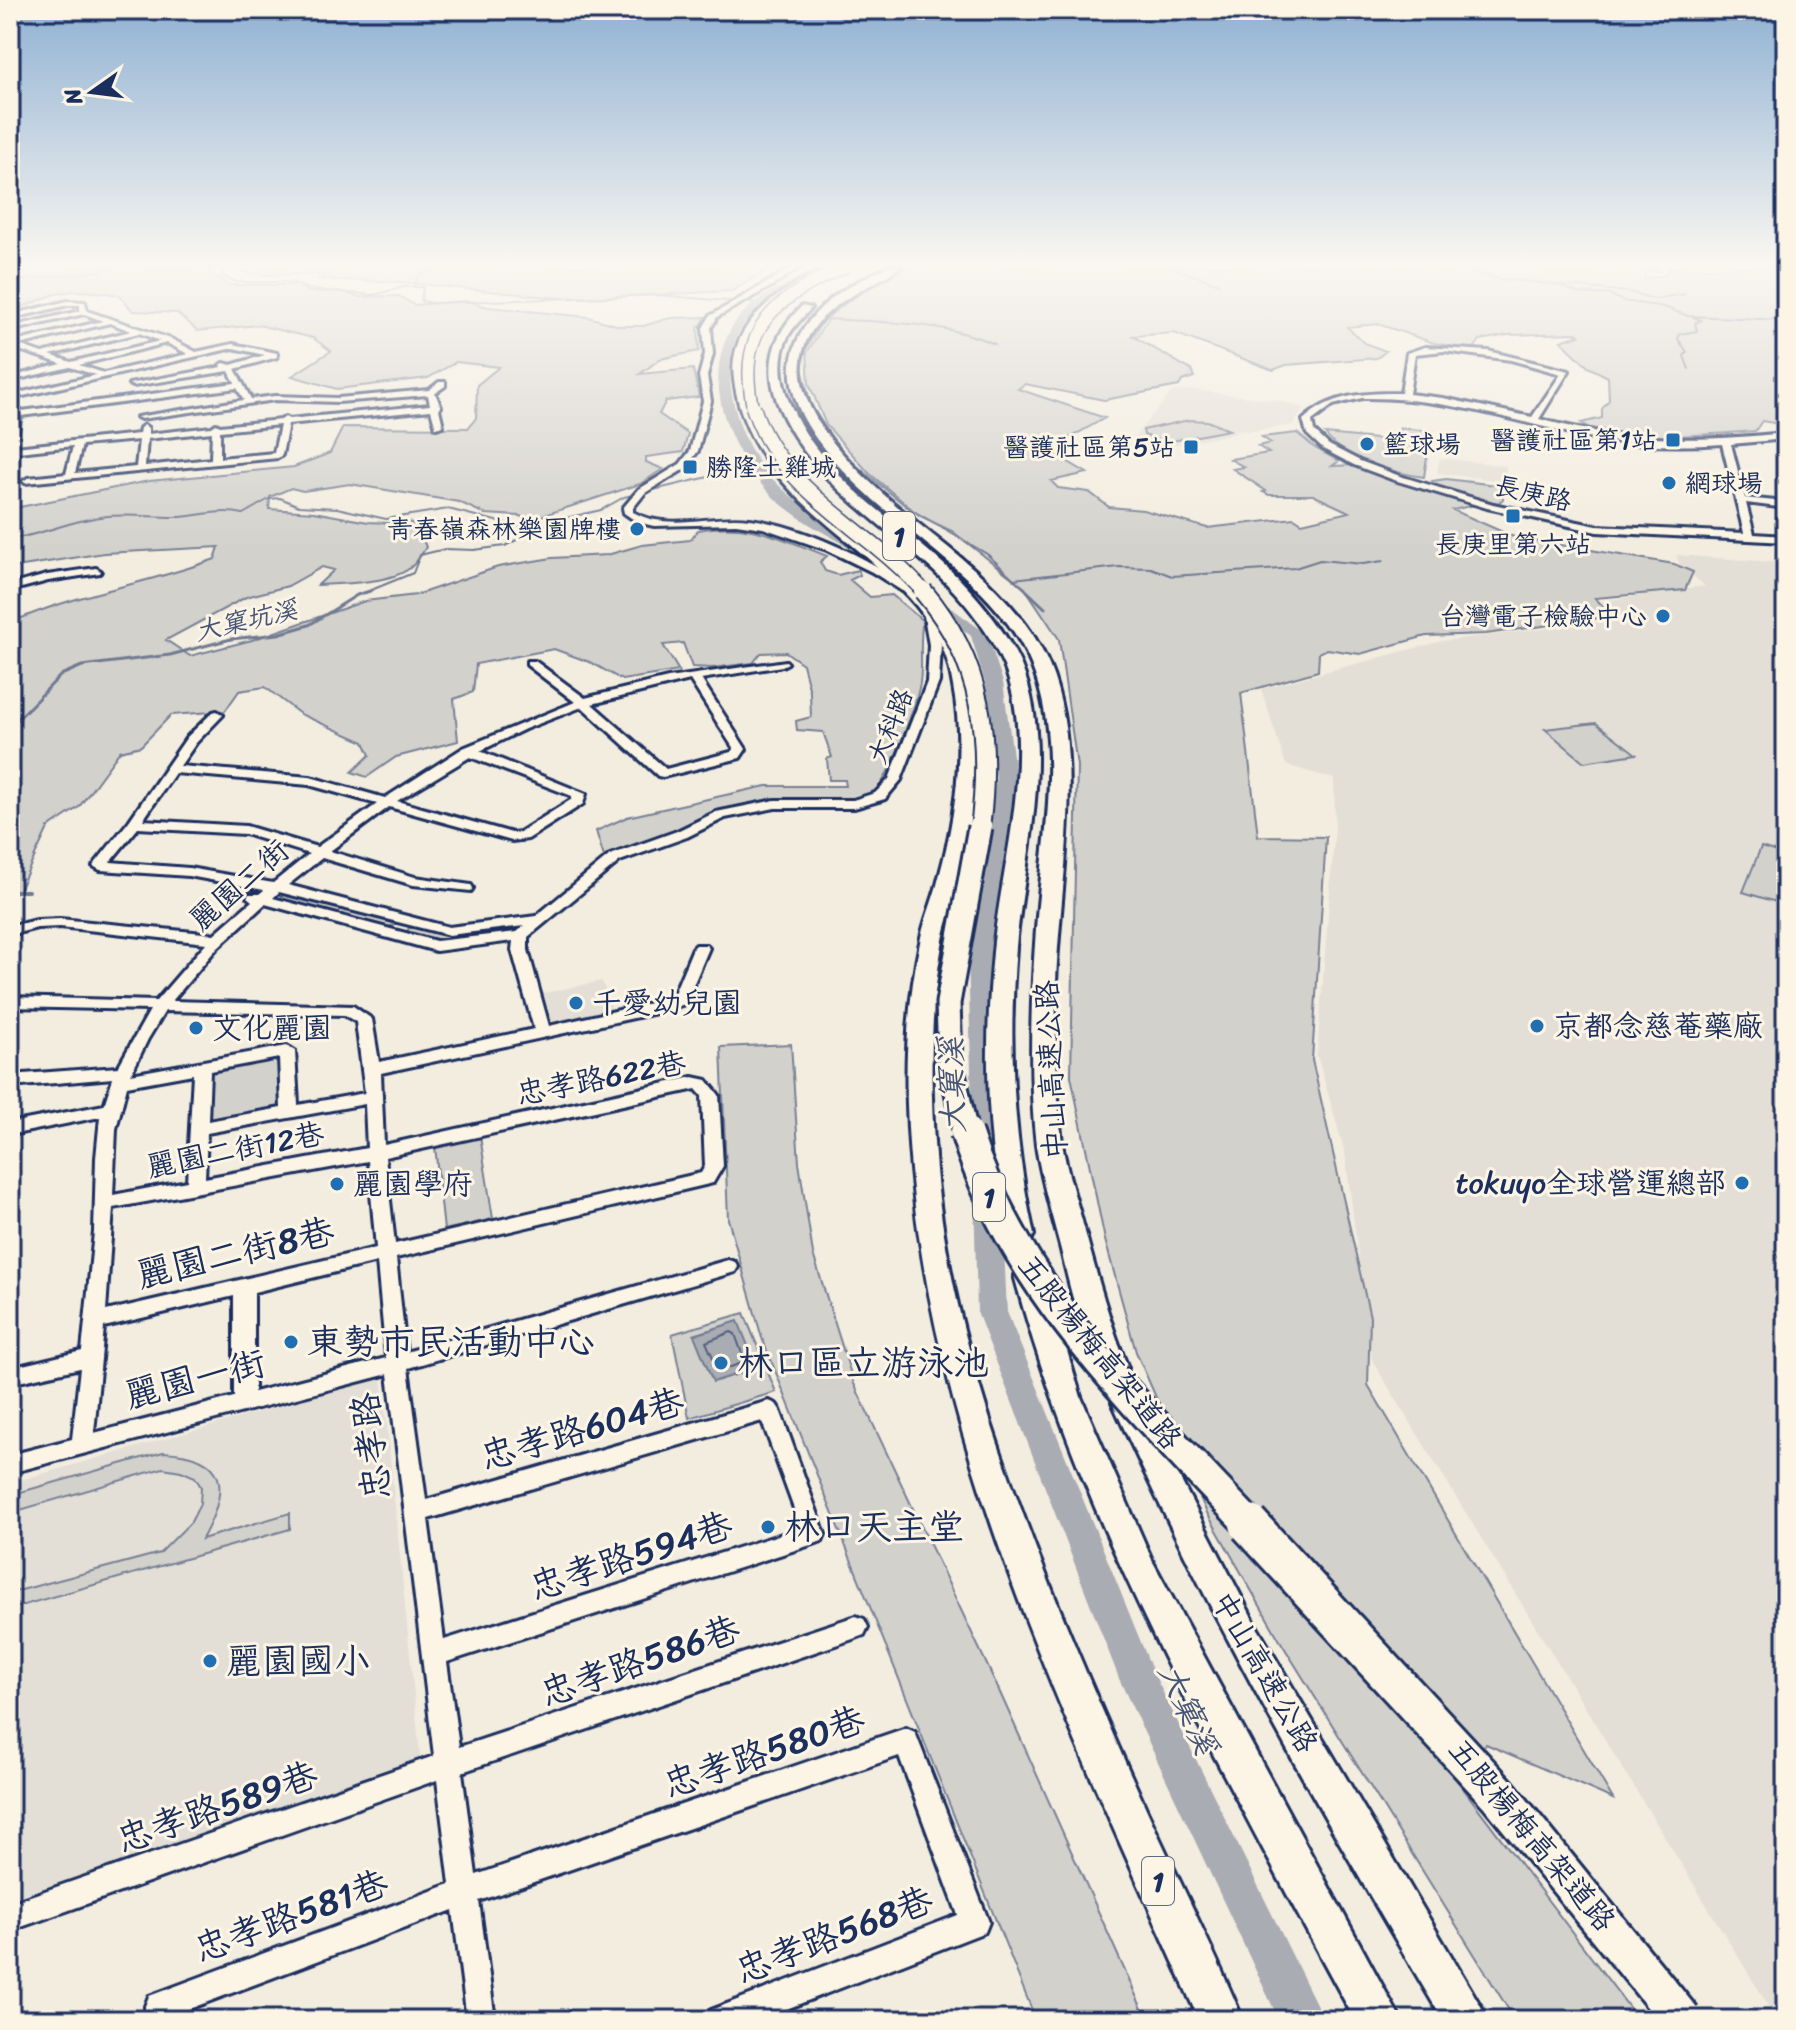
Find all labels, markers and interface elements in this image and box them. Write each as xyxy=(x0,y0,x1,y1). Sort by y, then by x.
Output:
north arrow xyxy=(52,52,132,132)
text: N xyxy=(52,84,94,110)
place label: 醫護社區第1站 xyxy=(1490,417,1657,463)
place label: 籃球場 xyxy=(1383,421,1461,467)
place label: 醫護社區第5站 xyxy=(1003,424,1175,470)
marker: 醫護社區第1站 xyxy=(1664,431,1682,449)
marker: 籃球場 xyxy=(1358,435,1376,453)
marker: 醫護社區第5站 xyxy=(1182,438,1200,456)
place label: 勝隆土雞城 xyxy=(706,444,836,490)
marker: 勝隆土雞城 xyxy=(681,458,699,476)
place label: 網球場 xyxy=(1685,460,1763,506)
street label: 長庚路 xyxy=(1490,462,1576,524)
marker: 網球場 xyxy=(1660,474,1678,492)
place label: 青春嶺森林樂園牌樓 xyxy=(387,506,621,552)
marker: 長庚里第六站 xyxy=(1504,507,1522,525)
road number: 1 xyxy=(883,512,915,560)
marker: 青春嶺森林樂園牌樓 xyxy=(628,520,646,538)
place label: 長庚里第六站 xyxy=(1435,521,1591,567)
water label: 大窠坑溪 xyxy=(190,585,304,654)
place label: 台灣電子檢驗中心 xyxy=(1439,593,1647,639)
marker: 台灣電子檢驗中心 xyxy=(1654,607,1672,625)
street label: 大科路 xyxy=(854,681,926,771)
street label: 麗園二街 xyxy=(176,825,302,945)
place label: 千愛幼兒園 xyxy=(592,976,742,1030)
street label: 中山高速公路 xyxy=(1019,979,1083,1161)
marker: 千愛幼兒園 xyxy=(567,994,585,1012)
place label: 京都念慈菴藥廠 xyxy=(1553,999,1763,1053)
place label: 文化麗園 xyxy=(212,1001,332,1055)
marker: 京都念慈菴藥廠 xyxy=(1528,1017,1546,1035)
marker: 文化麗園 xyxy=(187,1019,205,1037)
water label: 大窠溪 xyxy=(922,1034,982,1134)
street label: 忠孝路622巷 xyxy=(512,1035,690,1121)
street label: 麗園二街12巷 xyxy=(141,1106,329,1194)
place label: tokuyo全球營運總部 xyxy=(1455,1156,1726,1210)
place label: 麗園學府 xyxy=(353,1157,473,1211)
road number: 1 xyxy=(973,1173,1005,1221)
marker: tokuyo全球營運總部 xyxy=(1733,1174,1751,1192)
marker: 麗園學府 xyxy=(328,1175,346,1193)
street label: 麗園二街8巷 xyxy=(130,1199,340,1307)
street label: 五股楊梅高架道路 xyxy=(1003,1242,1197,1462)
place label: 東勢市民活動中心 xyxy=(307,1310,595,1374)
street label: 麗園一街 xyxy=(117,1331,273,1427)
place label: 林口區立游泳池 xyxy=(737,1331,989,1395)
marker: 東勢市民活動中心 xyxy=(282,1333,300,1351)
marker: 林口區立游泳池 xyxy=(712,1354,730,1372)
street label: 忠孝路604巷 xyxy=(472,1369,692,1489)
street label: 忠孝路 xyxy=(333,1388,409,1504)
street label: 忠孝路594巷 xyxy=(521,1493,741,1619)
place label: 林口天主堂 xyxy=(784,1495,964,1559)
marker: 林口天主堂 xyxy=(759,1518,777,1536)
street label: 中山高速公路 xyxy=(1197,1581,1333,1763)
street label: 忠孝路586巷 xyxy=(531,1597,749,1725)
place label: 麗園國小 xyxy=(226,1629,370,1693)
marker: 麗園國小 xyxy=(201,1652,219,1670)
water label: 大窠溪 xyxy=(1142,1653,1235,1766)
street label: 忠孝路580巷 xyxy=(654,1687,874,1817)
street label: 五股楊梅高架道路 xyxy=(1434,1726,1630,1944)
street label: 忠孝路589巷 xyxy=(107,1743,327,1871)
street label: 忠孝路581巷 xyxy=(185,1851,397,1981)
road number: 1 xyxy=(1142,1857,1174,1905)
street label: 忠孝路568巷 xyxy=(725,1868,943,2002)

